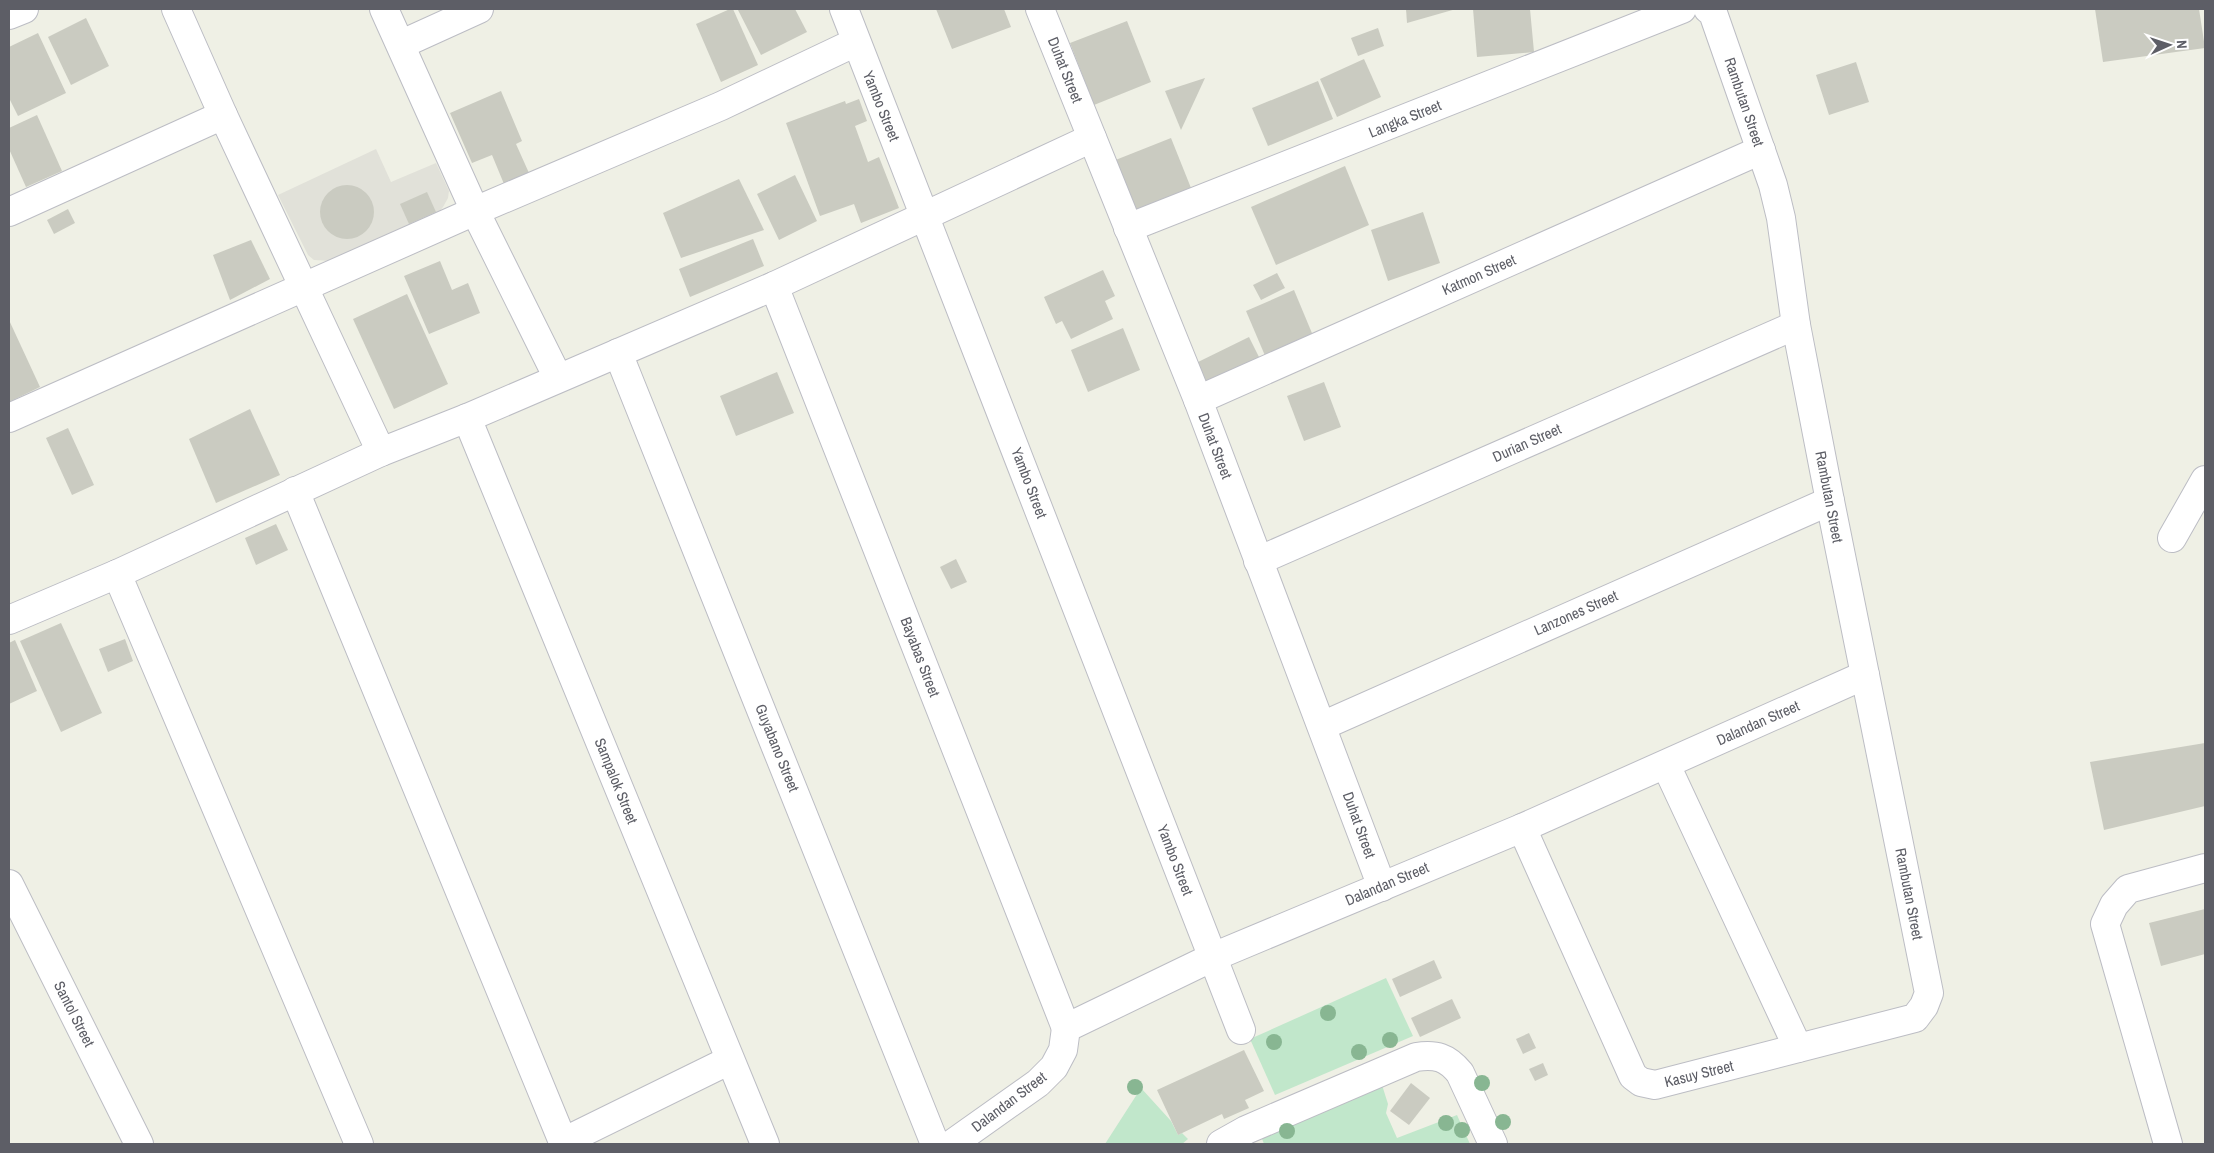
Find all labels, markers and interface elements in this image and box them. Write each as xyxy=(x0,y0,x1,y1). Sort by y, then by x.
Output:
north arrow xyxy=(2144,20,2194,70)
street label: Duhat Street xyxy=(1043,34,1088,106)
text: N xyxy=(2173,40,2191,49)
street label: Rambutan Street xyxy=(1719,54,1770,150)
street label: Yambo Street xyxy=(858,67,905,145)
street label: Langka Street xyxy=(1365,94,1445,143)
street label: Katmon Street xyxy=(1439,249,1520,300)
street label: Duhat Street xyxy=(1193,410,1238,482)
street label: Durian Street xyxy=(1489,418,1565,467)
street label: Yambo Street xyxy=(1006,444,1053,522)
street label: Rambutan Street xyxy=(1810,449,1849,545)
street label: Lanzones Street xyxy=(1531,584,1622,640)
street label: Bayabas Street xyxy=(896,614,946,700)
street label: Dalandan Street xyxy=(1713,695,1803,750)
street label: Guyabano Street xyxy=(750,701,805,795)
street label: Sampalok Street xyxy=(590,735,643,827)
street label: Duhat Street xyxy=(1338,789,1381,861)
street label: Yambo Street xyxy=(1152,821,1199,899)
street label: Rambutan Street xyxy=(1890,846,1929,942)
street label: Dalandan Street xyxy=(1342,856,1432,911)
street label: Santol Street xyxy=(49,977,100,1051)
street label: Kasuy Street xyxy=(1662,1055,1736,1092)
street label: Dalandan Street xyxy=(967,1066,1051,1137)

